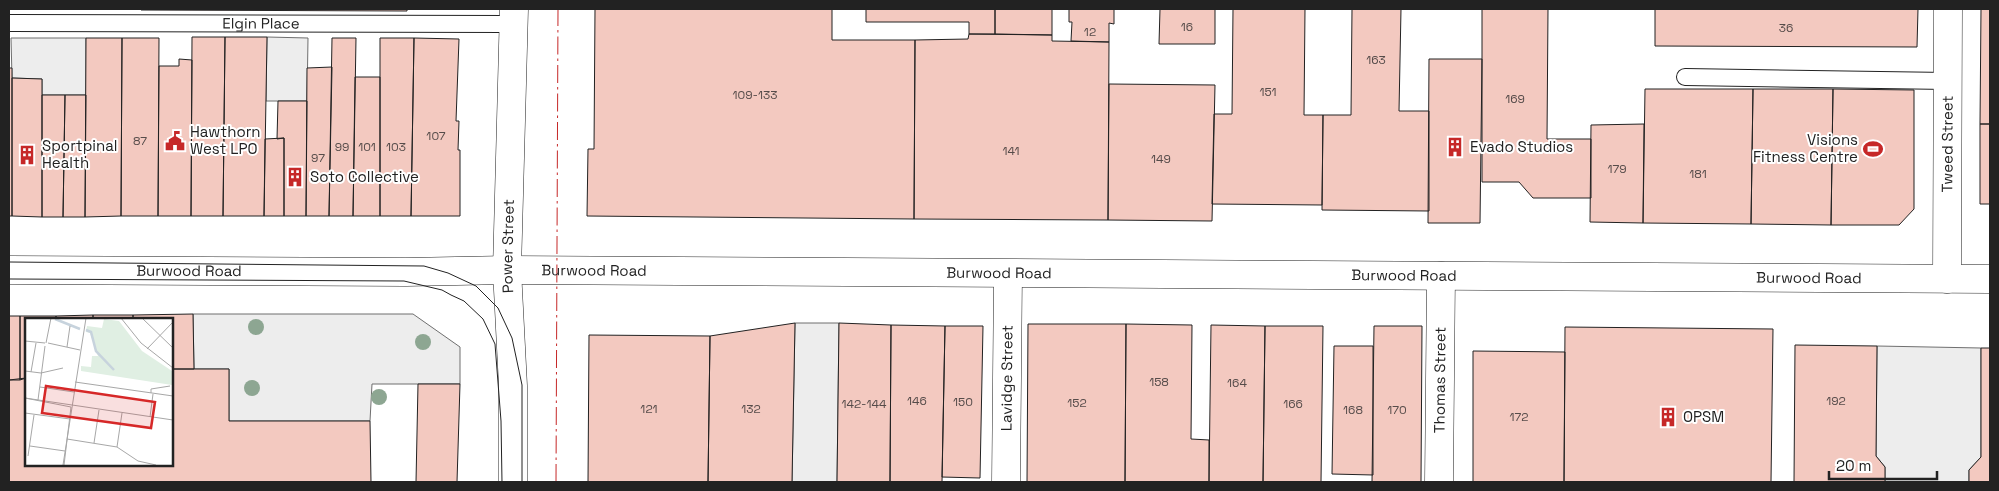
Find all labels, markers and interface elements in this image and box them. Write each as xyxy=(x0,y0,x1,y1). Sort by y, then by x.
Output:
street label: Elgin Place xyxy=(222,13,300,33)
house number: 16 xyxy=(1181,19,1193,35)
house number: 36 xyxy=(1779,20,1793,36)
house number: 12 xyxy=(1084,24,1096,40)
house number: 163 xyxy=(1366,52,1386,68)
house number: 151 xyxy=(1259,84,1277,100)
house number: 109-133 xyxy=(732,87,778,103)
house number: 169 xyxy=(1505,91,1525,107)
street label: Tweed Street xyxy=(1937,95,1957,192)
place label: Hawthorn West LPO xyxy=(190,122,261,158)
house number: 107 xyxy=(426,128,446,144)
public building icon: Hawthorn West LPO xyxy=(164,130,186,152)
place label: Visions Fitness Centre xyxy=(1753,130,1858,166)
house number: 87 xyxy=(133,133,147,149)
place label: Sportpinal Health xyxy=(42,136,118,172)
building icon: Evado Studios xyxy=(1444,136,1466,158)
place label: Evado Studios xyxy=(1470,137,1573,156)
sports icon: Visions Fitness Centre xyxy=(1862,138,1884,160)
house number: 99 xyxy=(335,139,349,155)
house number: 101 xyxy=(358,139,376,155)
house number: 103 xyxy=(386,139,406,155)
house number: 141 xyxy=(1002,143,1020,159)
building icon: Sportpinal Health xyxy=(16,144,38,166)
house number: 97 xyxy=(311,150,325,166)
house number: 149 xyxy=(1151,151,1171,167)
house number: 179 xyxy=(1607,161,1627,177)
building icon: Soto Collective xyxy=(284,166,306,188)
house number: 181 xyxy=(1689,166,1707,182)
place label: Soto Collective xyxy=(310,167,419,186)
street label: Power Street xyxy=(497,199,518,294)
street label: Burwood Road xyxy=(541,260,647,280)
street label: Burwood Road xyxy=(136,261,242,280)
street label: Burwood Road xyxy=(946,263,1052,282)
street label: Burwood Road xyxy=(1351,265,1457,285)
street label: Burwood Road xyxy=(1756,268,1862,287)
inset map xyxy=(25,318,172,466)
street label: Lavidge Street xyxy=(996,325,1017,431)
street label: Thomas Street xyxy=(1429,327,1450,433)
house number: 158 xyxy=(1149,374,1169,390)
house number: 164 xyxy=(1227,375,1247,391)
house number: 146 xyxy=(907,393,927,409)
house number: 192 xyxy=(1826,393,1846,409)
house number: 150 xyxy=(953,394,973,410)
house number: 152 xyxy=(1067,395,1087,411)
house number: 142-144 xyxy=(841,396,887,412)
house number: 166 xyxy=(1283,396,1303,412)
house number: 121 xyxy=(640,401,658,417)
house number: 132 xyxy=(741,401,761,417)
house number: 168 xyxy=(1343,402,1363,418)
house number: 170 xyxy=(1387,402,1407,418)
building icon: OPSM xyxy=(1657,406,1679,428)
place label: OPSM xyxy=(1683,407,1724,426)
house number: 172 xyxy=(1510,409,1528,425)
scale bar xyxy=(1829,448,1936,480)
text: 20 m xyxy=(1836,456,1871,475)

